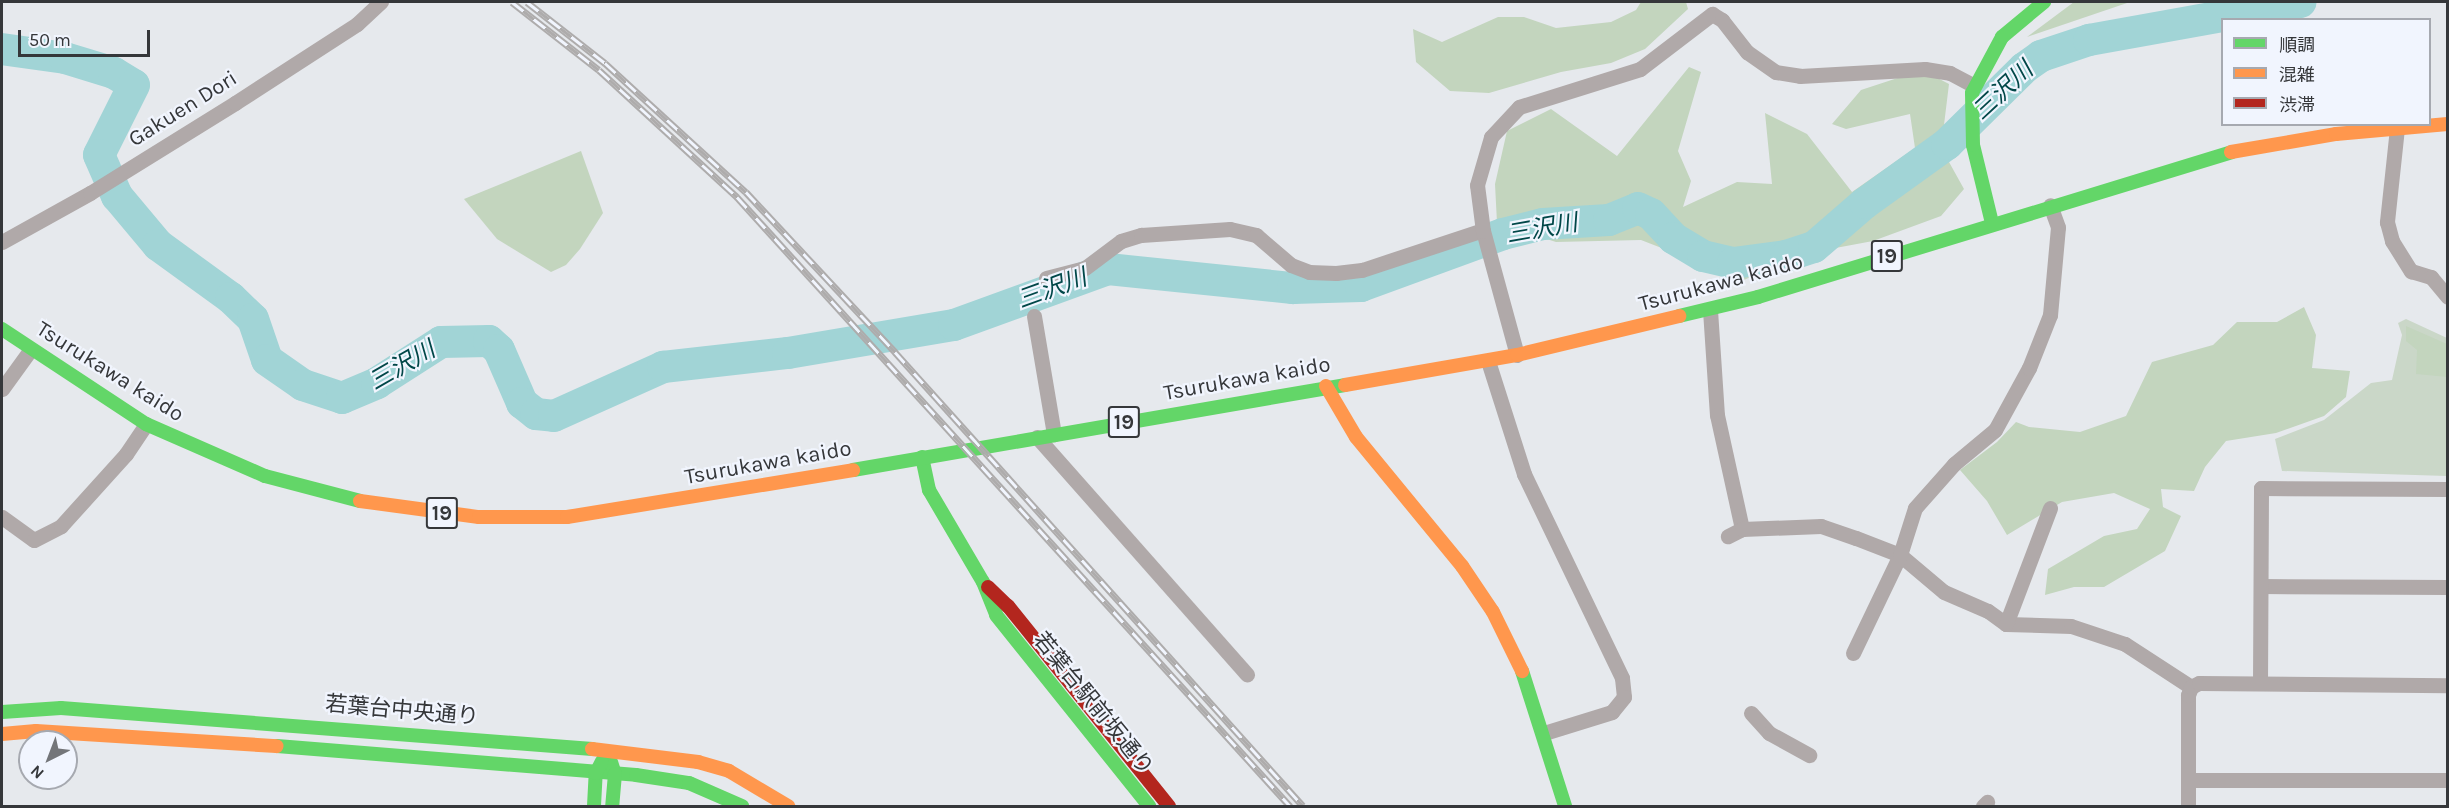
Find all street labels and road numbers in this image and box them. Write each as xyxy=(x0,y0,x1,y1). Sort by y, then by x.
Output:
street label: Gakuen Dori xyxy=(124,65,242,153)
road number: 19 xyxy=(1870,238,1904,274)
street label: Tsurukawa kaido xyxy=(1636,248,1806,318)
street label: Tsurukawa kaido xyxy=(31,316,189,428)
street label: Tsurukawa kaido xyxy=(1162,351,1332,407)
road number: 19 xyxy=(1108,404,1140,440)
street label: Tsurukawa kaido xyxy=(683,435,853,491)
road number: 19 xyxy=(426,495,458,531)
street label: 若葉台駅前坂通り xyxy=(1027,627,1159,781)
street label: 若葉台中央通り xyxy=(324,691,480,731)

